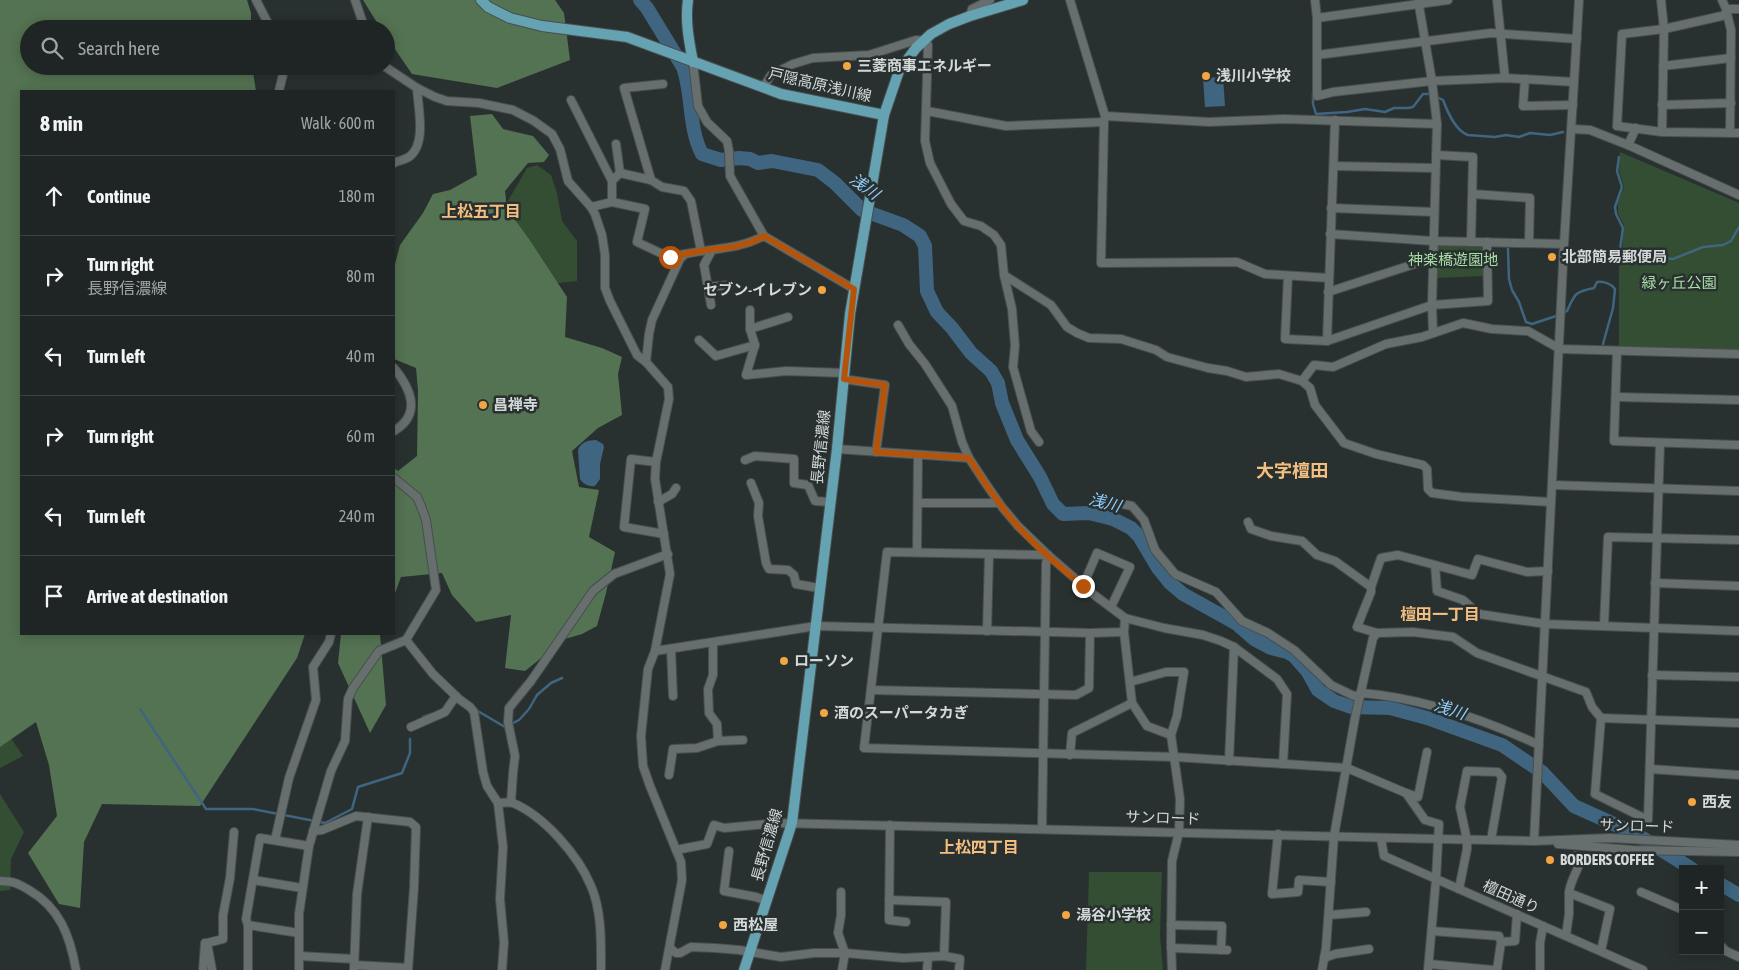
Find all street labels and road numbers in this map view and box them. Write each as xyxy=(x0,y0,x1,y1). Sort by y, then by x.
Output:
street label: 戸隠高原浅川線 xyxy=(767,64,873,105)
street label: 長野信濃線 xyxy=(808,409,833,485)
street label: 長野信濃線 xyxy=(748,806,785,883)
street label: サンロード xyxy=(1125,808,1201,827)
street label: サンロード xyxy=(1599,816,1675,835)
street label: 檀田通り xyxy=(1480,877,1542,917)

